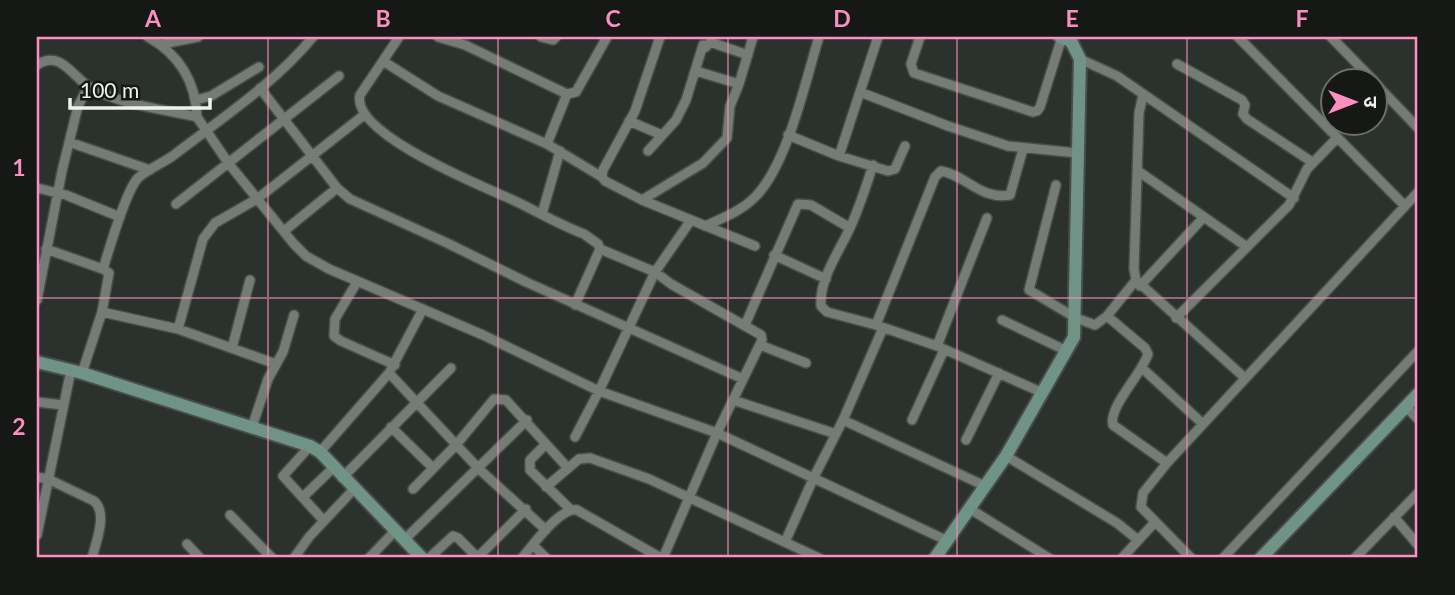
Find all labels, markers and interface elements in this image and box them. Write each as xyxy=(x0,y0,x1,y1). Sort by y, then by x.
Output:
text: A xyxy=(144,4,162,32)
text: B xyxy=(375,4,391,32)
text: C xyxy=(605,4,621,32)
text: D xyxy=(833,4,851,32)
text: E xyxy=(1065,4,1079,32)
text: F xyxy=(1295,4,1309,32)
scale bar xyxy=(70,66,210,110)
north arrow xyxy=(1318,66,1388,136)
text: 100 m xyxy=(80,77,139,102)
text: उ xyxy=(1360,96,1383,108)
text: 1 xyxy=(12,153,26,181)
text: 2 xyxy=(12,412,26,440)

